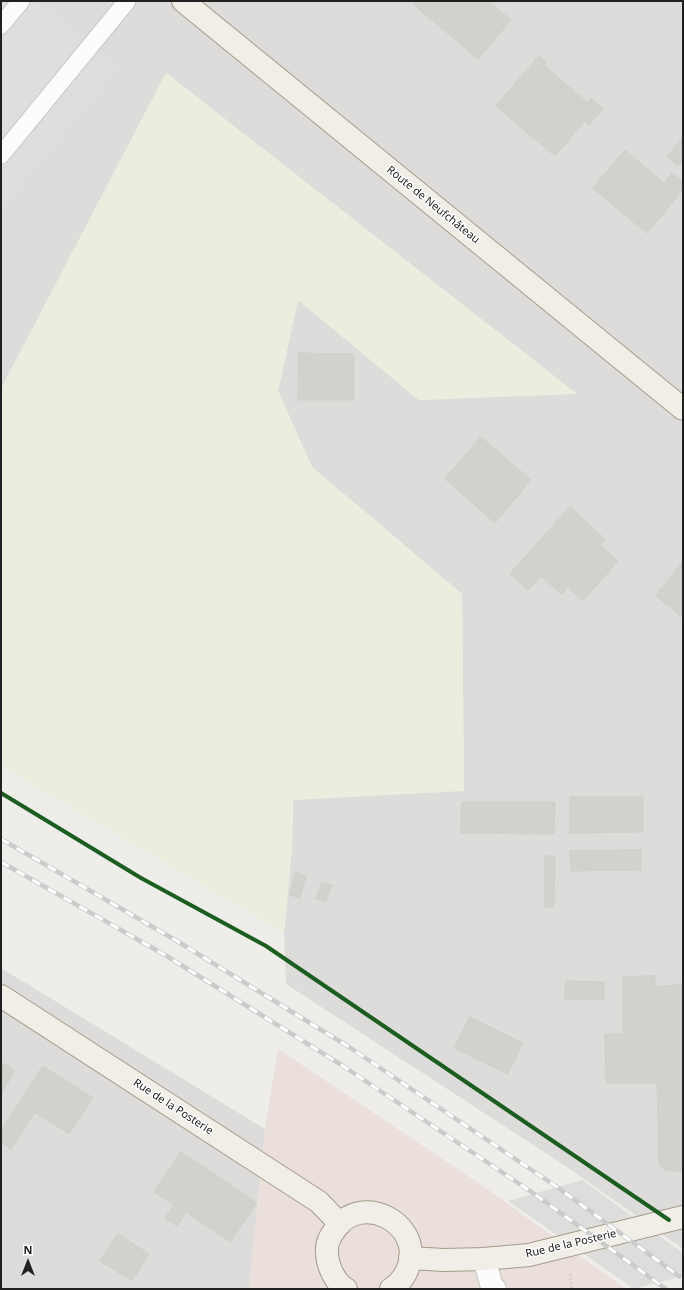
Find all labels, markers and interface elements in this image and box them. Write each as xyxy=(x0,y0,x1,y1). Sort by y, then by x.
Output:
street label: Route de Neufchâteau xyxy=(384,163,482,247)
street label: Rue de la Posterie xyxy=(131,1076,215,1138)
street label: Rue de la Posterie xyxy=(524,1227,618,1261)
north arrow xyxy=(8,1242,48,1282)
text: N xyxy=(24,1242,32,1257)

